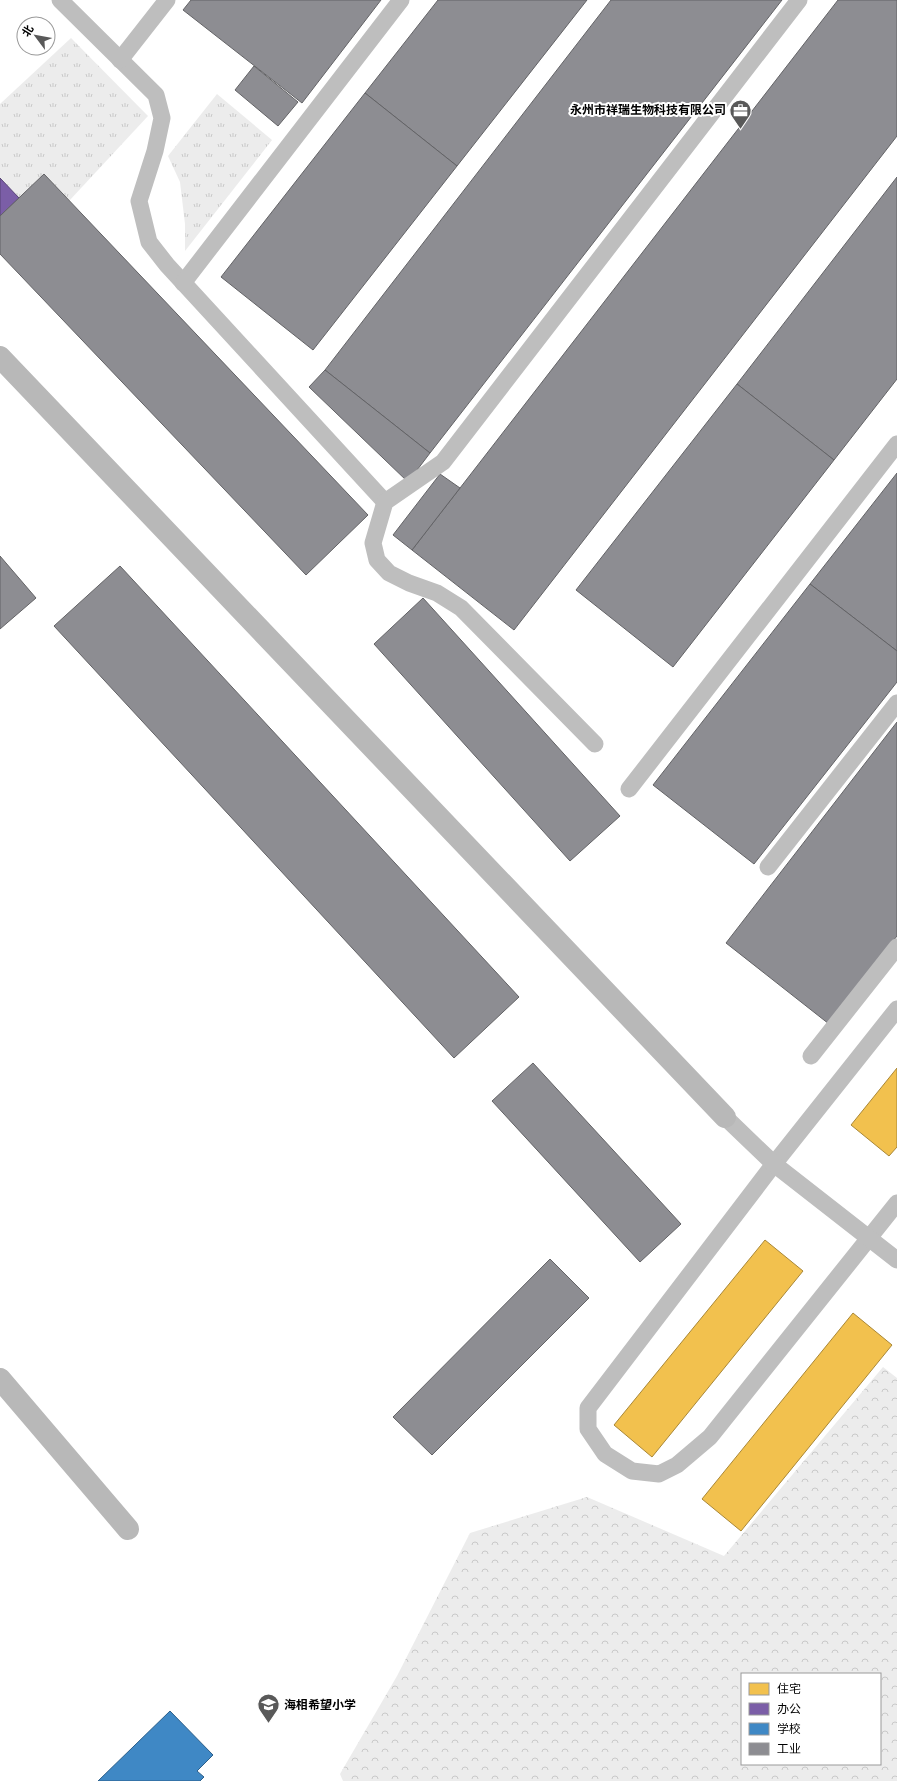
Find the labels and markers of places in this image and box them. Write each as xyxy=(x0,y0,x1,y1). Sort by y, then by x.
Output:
office icon: 永州市祥瑞生物科技有限公司 xyxy=(728,97,754,130)
place label: 永州市祥瑞生物科技有限公司 xyxy=(570,103,726,117)
school or university icon: 海相希望小学 xyxy=(255,1692,281,1725)
place label: 海相希望小学 xyxy=(284,1698,356,1712)

